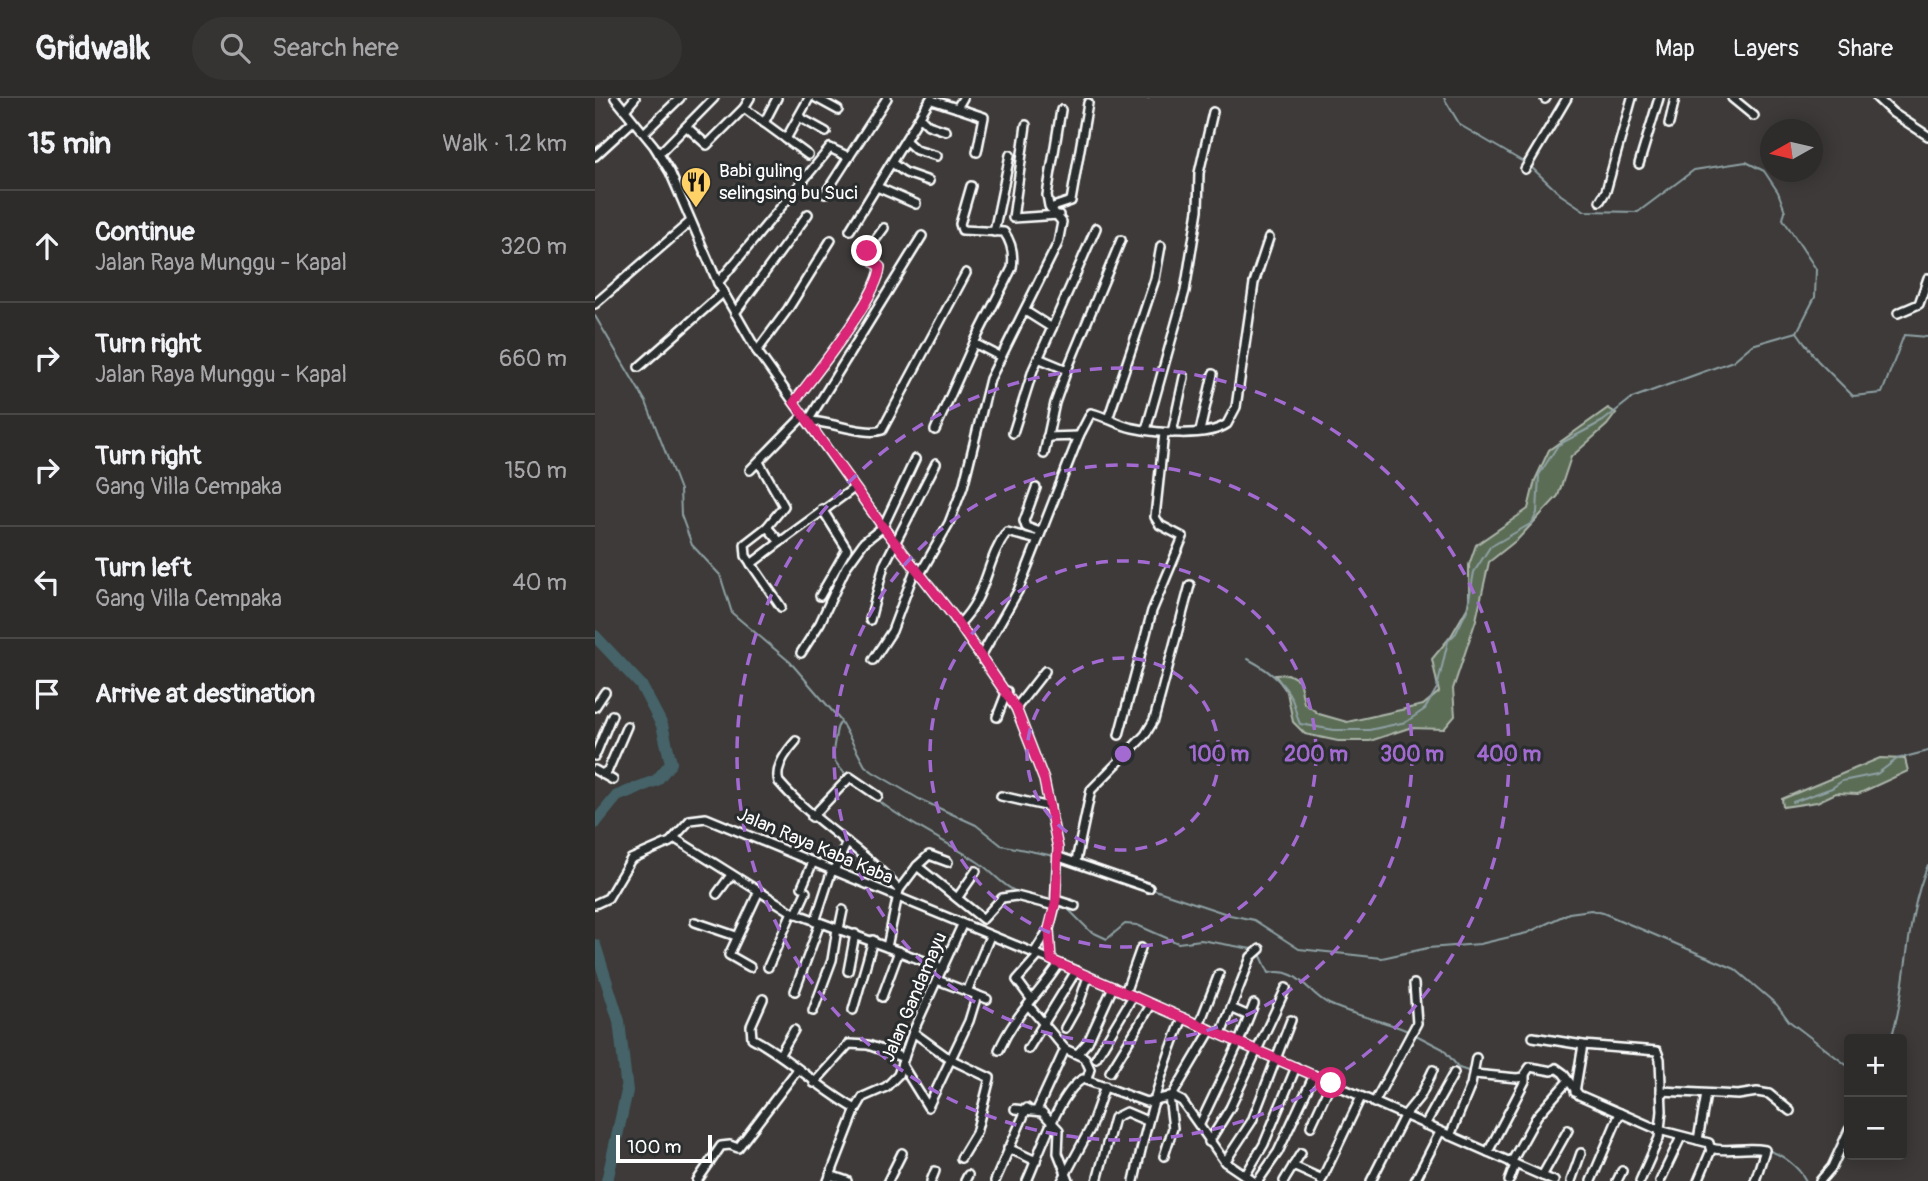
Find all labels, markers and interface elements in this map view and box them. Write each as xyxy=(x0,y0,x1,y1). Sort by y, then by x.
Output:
search box xyxy=(192,17,682,80)
text: Gridwalk xyxy=(35,28,150,69)
icon: search xyxy=(216,29,254,67)
text: Search here xyxy=(272,32,399,64)
text: Map xyxy=(1655,34,1695,63)
text: Layers xyxy=(1733,34,1799,63)
text: Share xyxy=(1837,34,1893,63)
north arrow xyxy=(1760,119,1823,182)
text: 15 min xyxy=(28,125,111,162)
text: Walk · 1.2 km xyxy=(442,129,567,158)
place label: Babi guling selingsing bu Suci xyxy=(719,159,858,205)
restaurant icon: Babi guling selingsing bu Suci xyxy=(679,165,713,209)
text: Continue xyxy=(95,216,195,248)
icon: ahead xyxy=(28,227,66,265)
text: 320 m xyxy=(500,232,567,261)
route end xyxy=(851,235,882,266)
text: Jalan Raya Munggu - Kapal xyxy=(95,248,347,277)
text: Turn right xyxy=(95,328,201,360)
icon: right xyxy=(28,339,66,377)
text: 660 m xyxy=(499,344,567,373)
text: Jalan Raya Munggu - Kapal xyxy=(95,360,347,389)
text: Turn right xyxy=(95,440,201,472)
icon: right xyxy=(28,451,66,489)
text: 150 m xyxy=(504,456,567,485)
text: Gang Villa Cempaka xyxy=(95,472,282,501)
text: Turn left xyxy=(95,552,191,584)
icon: left xyxy=(28,563,66,601)
text: 40 m xyxy=(513,568,567,597)
text: Gang Villa Cempaka xyxy=(95,584,282,613)
icon: arrive xyxy=(28,675,66,713)
text: Arrive at destination xyxy=(95,678,315,710)
text: 100 m xyxy=(1189,741,1249,768)
text: 200 m xyxy=(1284,741,1348,768)
text: 300 m xyxy=(1380,741,1444,768)
text: 400 m xyxy=(1477,741,1541,768)
centre of rings xyxy=(1111,742,1135,766)
street label: Jalan Raya Kaba Kaba xyxy=(733,802,897,890)
street label: Jalan Gandamayu xyxy=(876,928,952,1066)
map controls xyxy=(1844,1034,1907,1160)
button: + xyxy=(1844,1034,1907,1097)
route start xyxy=(1315,1067,1346,1098)
button: − xyxy=(1844,1097,1907,1160)
scale bar xyxy=(616,1132,712,1164)
text: 100 m xyxy=(627,1135,681,1159)

